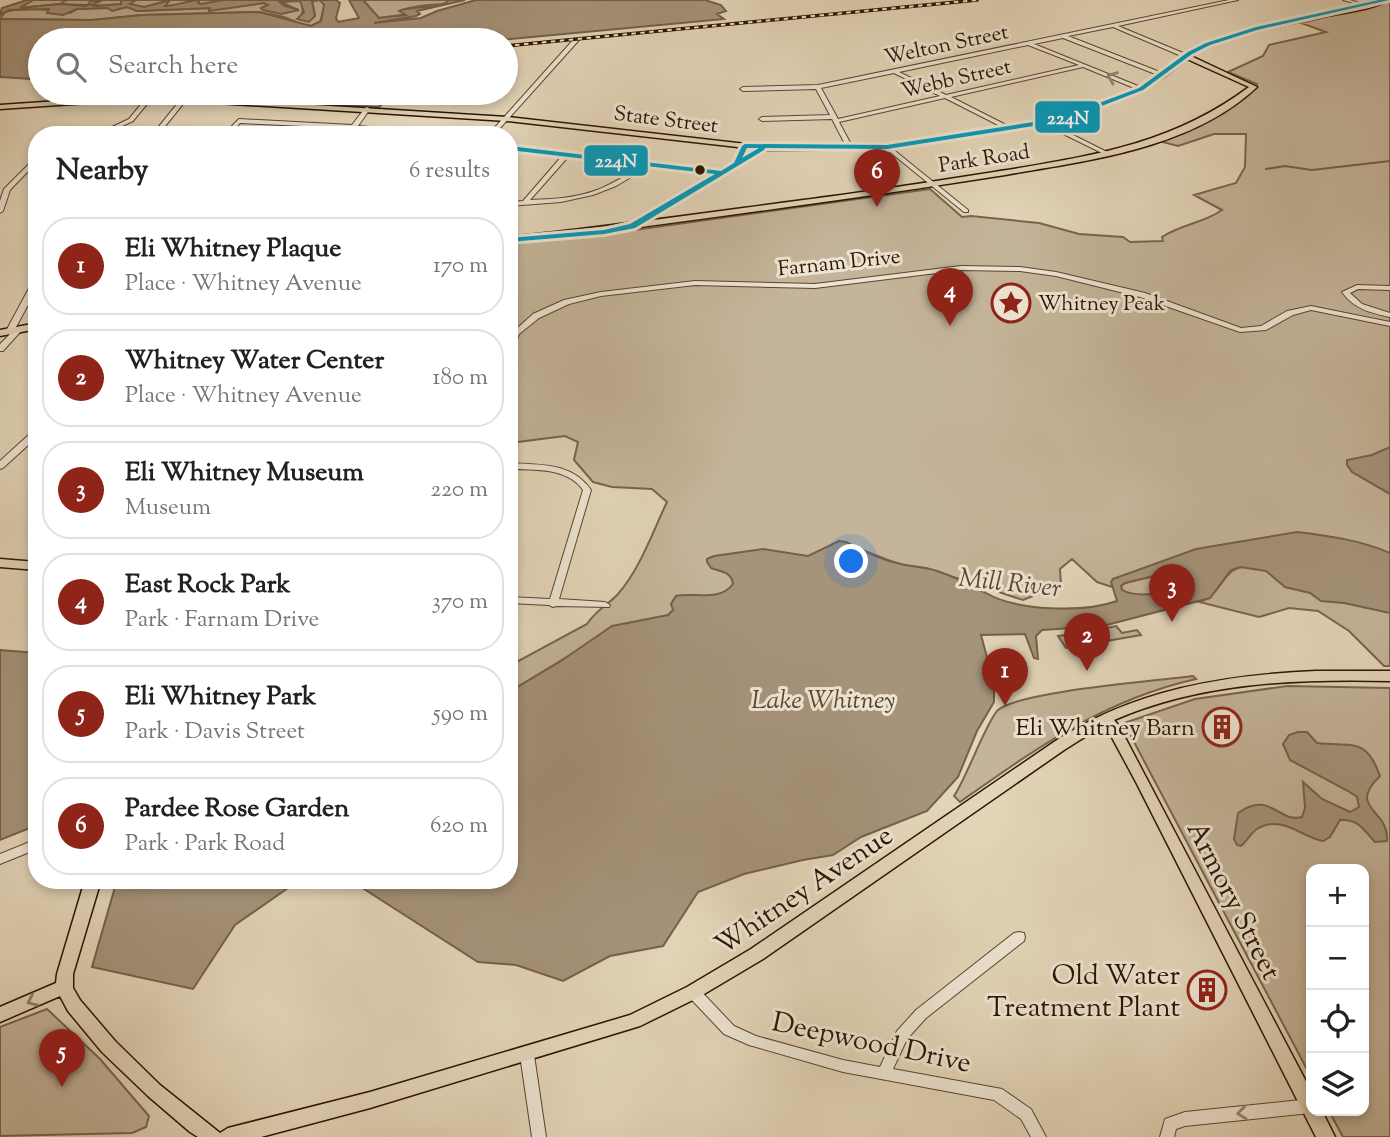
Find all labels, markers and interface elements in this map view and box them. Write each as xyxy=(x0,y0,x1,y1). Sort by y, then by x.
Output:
street label: Welton Street xyxy=(881,18,1011,74)
search box xyxy=(28,28,518,105)
icon: search xyxy=(52,48,90,86)
text: Search here xyxy=(108,48,238,85)
street label: Webb Street xyxy=(898,53,1015,107)
one-way arrow xyxy=(1107,72,1119,86)
street label: State Street xyxy=(612,100,720,142)
line badge: 224N xyxy=(1034,100,1101,134)
text: 224N xyxy=(1047,106,1089,133)
street label: Park Road xyxy=(937,138,1032,182)
line badge: 224N xyxy=(583,144,649,177)
text: 224N xyxy=(595,149,637,176)
pin: 6 xyxy=(854,149,900,207)
text: Nearby xyxy=(56,150,148,193)
text: 6 results xyxy=(409,155,490,188)
unlabelled marker xyxy=(693,163,707,177)
text: Eli Whitney Plaque xyxy=(125,231,341,268)
street label: Farnam Drive xyxy=(776,243,902,285)
text: 1 xyxy=(77,250,85,283)
text: 170 m xyxy=(433,250,488,283)
text: Place · Whitney Avenue xyxy=(125,268,362,301)
pin: 4 xyxy=(927,268,973,326)
place icon: Whitney Peak xyxy=(990,282,1032,324)
place label: Whitney Peak xyxy=(1038,290,1166,320)
text: Whitney Water Center xyxy=(125,343,384,380)
text: 2 xyxy=(76,362,86,395)
text: 180 m xyxy=(433,362,488,395)
text: Place · Whitney Avenue xyxy=(125,380,362,413)
text: Eli Whitney Museum xyxy=(125,455,364,492)
text: 3 xyxy=(76,474,86,507)
text: 220 m xyxy=(430,474,488,507)
text: Museum xyxy=(125,492,211,525)
your location xyxy=(834,544,868,578)
water label: Mill River xyxy=(957,561,1063,608)
pin: 3 xyxy=(1149,564,1195,622)
text: East Rock Park xyxy=(125,567,291,604)
text: 4 xyxy=(75,586,87,619)
text: 370 m xyxy=(432,586,488,619)
text: Park · Farnam Drive xyxy=(125,604,319,637)
pin: 2 xyxy=(1064,613,1110,671)
pin: 1 xyxy=(982,648,1028,706)
text: Eli Whitney Park xyxy=(125,679,316,716)
water label: Lake Whitney xyxy=(751,683,895,720)
text: 5 xyxy=(77,698,85,731)
text: 590 m xyxy=(433,698,488,731)
building icon: Eli Whitney Barn xyxy=(1201,706,1243,748)
place label: Eli Whitney Barn xyxy=(1015,712,1195,746)
text: Park · Davis Street xyxy=(125,716,305,749)
text: Pardee Rose Garden xyxy=(125,791,349,828)
text: 6 xyxy=(75,810,87,843)
text: 620 m xyxy=(430,810,488,843)
street label: Armory Street xyxy=(1175,815,1290,988)
street label: Whitney Avenue xyxy=(708,817,902,966)
text: Park · Park Road xyxy=(125,828,285,861)
map controls xyxy=(1306,864,1369,1116)
button: + xyxy=(1306,864,1369,927)
button: − xyxy=(1306,927,1369,990)
place label: Old Water Treatment Plant xyxy=(987,957,1180,1029)
building icon: Old Water Treatment Plant xyxy=(1186,969,1228,1011)
button: locate xyxy=(1306,990,1369,1053)
one-way arrow xyxy=(27,993,39,1007)
street label: Deepwood Drive xyxy=(768,1003,975,1085)
pin: 5 xyxy=(39,1029,85,1087)
button: layers xyxy=(1306,1053,1369,1116)
one-way arrow xyxy=(1236,1105,1247,1120)

